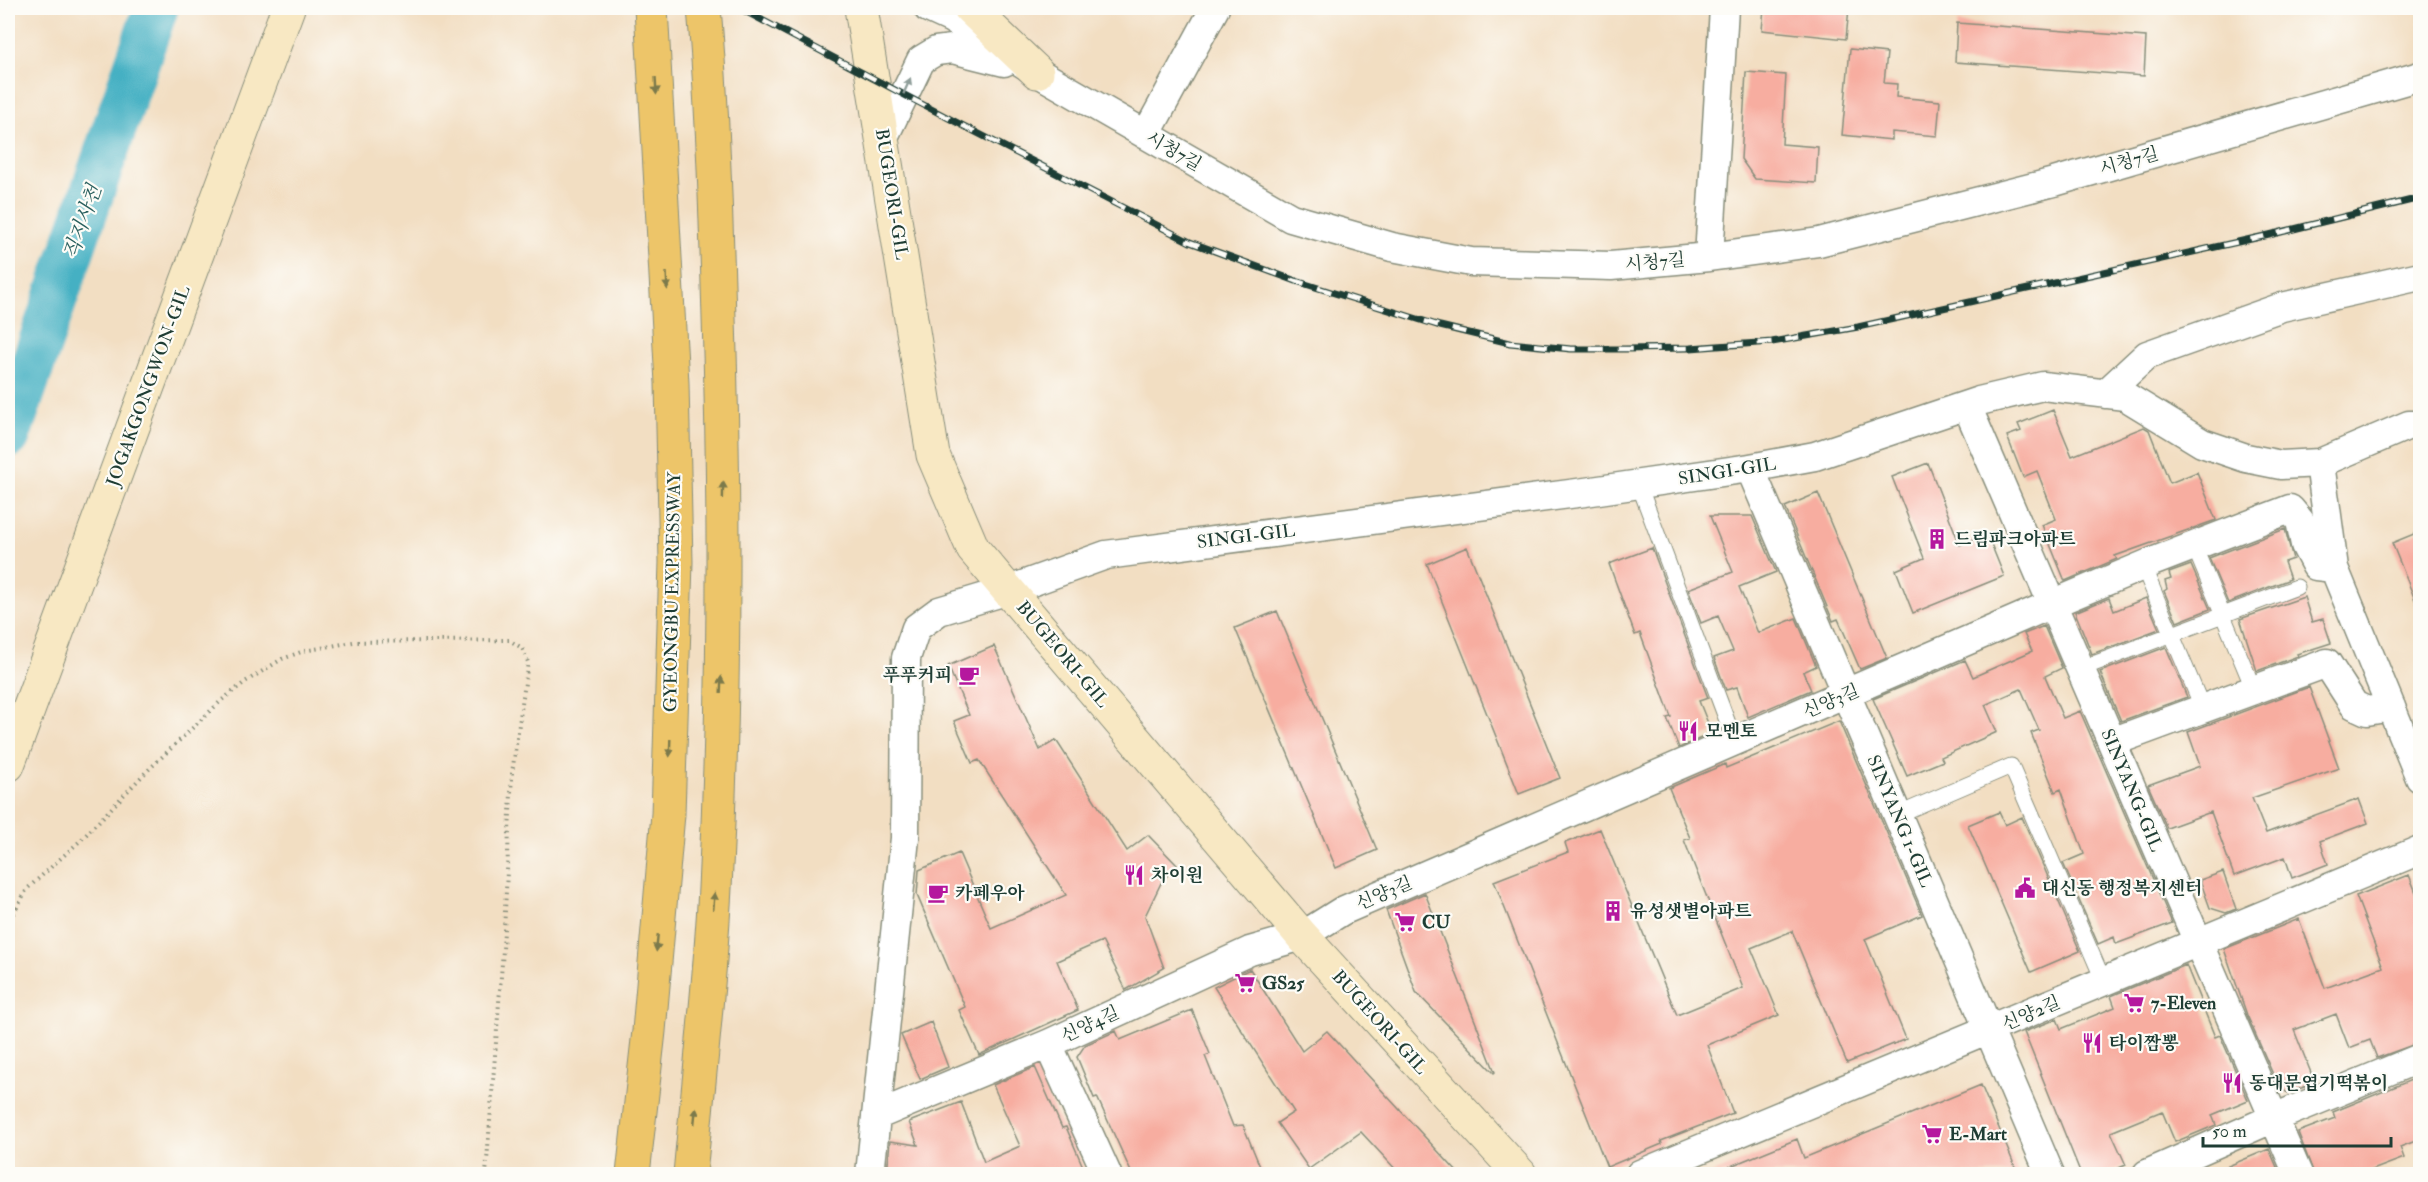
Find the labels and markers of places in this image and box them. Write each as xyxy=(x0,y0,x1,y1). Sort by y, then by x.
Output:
building icon: 드림파크아파트 xyxy=(1925,527,1949,551)
place label: 드림파크아파트 xyxy=(1954,528,2076,551)
cafe icon: 푸푸커피 xyxy=(957,663,981,687)
place label: 푸푸커피 xyxy=(882,664,952,687)
restaurant icon: 모멘토 xyxy=(1676,719,1700,743)
place label: 모멘토 xyxy=(1705,720,1758,743)
restaurant icon: 차이원 xyxy=(1122,863,1146,887)
place label: 차이원 xyxy=(1151,864,1203,887)
public building icon: 대신동 행정복지센터 xyxy=(2013,876,2037,900)
place label: 대신동 행정복지센터 xyxy=(2042,877,2202,900)
cafe icon: 카페우아 xyxy=(926,881,950,905)
place label: 카페우아 xyxy=(955,882,1025,905)
building icon: 유성샛별아파트 xyxy=(1601,899,1625,923)
place label: 유성샛별아파트 xyxy=(1630,900,1752,923)
supermarket icon: CU xyxy=(1393,910,1417,934)
place label: CU xyxy=(1422,911,1451,934)
supermarket icon: GS25 xyxy=(1233,971,1257,995)
place label: GS25 xyxy=(1262,972,1305,995)
supermarket icon: 7-Eleven xyxy=(2122,991,2146,1015)
place label: 7-Eleven xyxy=(2151,992,2217,1015)
restaurant icon: 타이짬뽕 xyxy=(2080,1031,2104,1055)
place label: 타이짬뽕 xyxy=(2109,1032,2179,1055)
restaurant icon: 동대문엽기떡볶이 xyxy=(2220,1071,2244,1095)
place label: 동대문엽기떡볶이 xyxy=(2249,1072,2388,1095)
supermarket icon: E-Mart xyxy=(1920,1122,1944,1146)
place label: E-Mart xyxy=(1949,1123,2007,1146)

